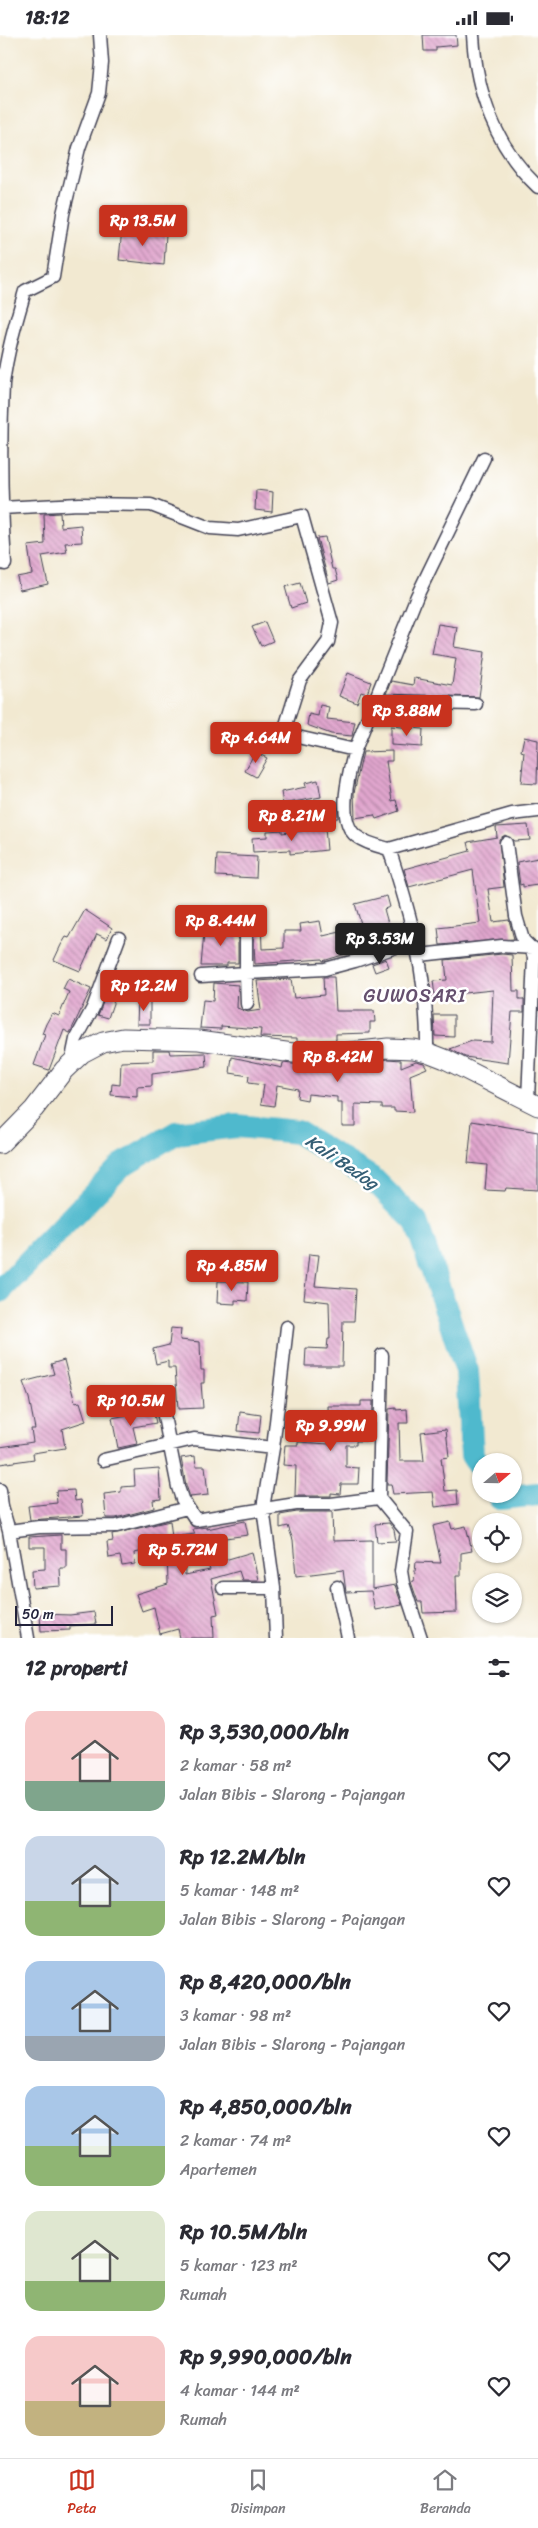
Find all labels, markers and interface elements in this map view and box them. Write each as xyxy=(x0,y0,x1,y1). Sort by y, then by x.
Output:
text: 18:12 xyxy=(25,1,69,34)
pin: Rp 13.5M xyxy=(91,205,195,247)
text: Rp 13.5M xyxy=(110,206,176,235)
pin: Rp 3.88M xyxy=(355,695,459,737)
text: Rp 3.88M xyxy=(373,696,441,725)
pin: Rp 4.64M xyxy=(204,721,308,764)
text: Rp 4.64M xyxy=(221,723,291,752)
pin: Rp 8.21M xyxy=(240,799,344,842)
text: Rp 8.21M xyxy=(259,801,325,830)
pin: Rp 8.44M xyxy=(169,905,273,947)
text: Rp 8.44M xyxy=(186,906,256,935)
pin: Rp 3.53M xyxy=(328,923,432,965)
text: Rp 3.53M xyxy=(346,924,414,953)
pin: Rp 12.2M xyxy=(92,969,196,1012)
text: Rp 12.2M xyxy=(111,971,177,1000)
district label: GUWOSARI xyxy=(364,979,467,1012)
pin: Rp 8.42M xyxy=(286,1041,390,1083)
text: Rp 8.42M xyxy=(303,1042,373,1071)
water label: Kali Bedog xyxy=(299,1126,387,1199)
pin: Rp 4.85M xyxy=(180,1249,284,1292)
text: Rp 4.85M xyxy=(197,1251,267,1280)
pin: Rp 10.5M xyxy=(79,1385,183,1427)
text: Rp 10.5M xyxy=(98,1386,164,1415)
pin: Rp 9.99M xyxy=(279,1409,383,1452)
text: Rp 9.99M xyxy=(296,1411,366,1440)
north arrow xyxy=(472,1453,522,1503)
map controls xyxy=(472,1453,522,1623)
button: locate xyxy=(472,1513,522,1563)
pin: Rp 5.72M xyxy=(131,1533,235,1576)
text: Rp 5.72M xyxy=(149,1535,217,1564)
button: layers xyxy=(472,1573,522,1623)
text: 50 m xyxy=(22,1602,54,1627)
scale bar xyxy=(15,1603,112,1626)
text: 12 properti xyxy=(25,1649,127,1687)
icon: filters xyxy=(485,1654,513,1682)
text: Rp 3,530,000/bln xyxy=(180,1713,349,1751)
icon: home xyxy=(65,1731,125,1791)
icon: heart xyxy=(485,1747,513,1775)
text: 2 kamar · 58 m² xyxy=(180,1751,292,1780)
text: Jalan Bibis - Slarong - Pajangan xyxy=(180,1780,405,1809)
text: Rp 12.2M/bln xyxy=(180,1838,305,1876)
icon: home xyxy=(65,1856,125,1916)
icon: heart xyxy=(485,1872,513,1900)
text: 5 kamar · 148 m² xyxy=(180,1876,299,1905)
text: Jalan Bibis - Slarong - Pajangan xyxy=(180,1905,405,1934)
text: Rp 8,420,000/bln xyxy=(180,1963,351,2001)
icon: home xyxy=(65,1981,125,2041)
icon: heart xyxy=(485,1997,513,2025)
text: 3 kamar · 98 m² xyxy=(180,2001,291,2030)
text: Jalan Bibis - Slarong - Pajangan xyxy=(180,2030,405,2059)
text: Rp 4,850,000/bln xyxy=(180,2088,352,2126)
icon: home xyxy=(65,2106,125,2166)
icon: heart xyxy=(485,2122,513,2150)
text: 2 kamar · 74 m² xyxy=(180,2126,291,2155)
text: Apartemen xyxy=(180,2155,257,2184)
text: Rp 10.5M/bln xyxy=(180,2213,307,2251)
icon: home xyxy=(65,2231,125,2291)
icon: heart xyxy=(485,2247,513,2275)
text: 5 kamar · 123 m² xyxy=(180,2251,298,2280)
text: Rumah xyxy=(180,2280,227,2309)
text: Rp 9,990,000/bln xyxy=(180,2338,352,2376)
icon: home xyxy=(65,2356,125,2416)
icon: heart xyxy=(485,2372,513,2400)
text: 4 kamar · 144 m² xyxy=(180,2376,300,2405)
text: Rumah xyxy=(180,2405,227,2434)
tab: Peta xyxy=(67,2466,96,2521)
tab: Disimpan xyxy=(230,2466,286,2521)
tab: Beranda xyxy=(420,2466,471,2521)

